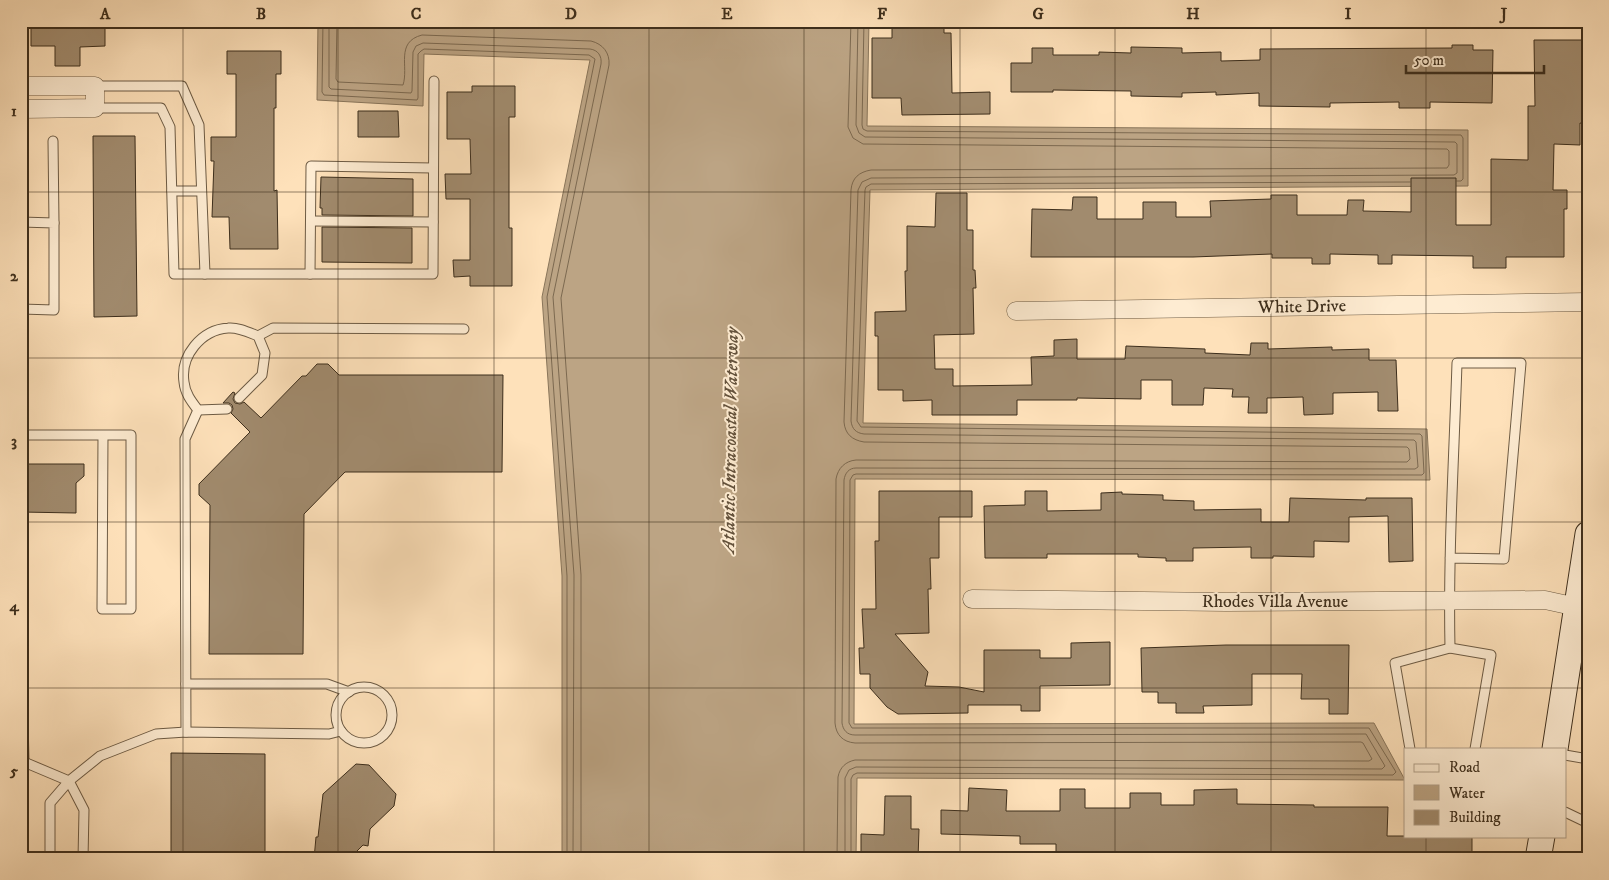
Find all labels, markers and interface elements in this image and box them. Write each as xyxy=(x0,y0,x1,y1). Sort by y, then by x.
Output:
text: A xyxy=(99,4,111,24)
text: B xyxy=(256,4,266,24)
text: C xyxy=(411,4,421,24)
text: D xyxy=(565,4,577,24)
text: E xyxy=(721,4,733,24)
text: F xyxy=(877,4,887,24)
text: G xyxy=(1032,4,1044,24)
text: H xyxy=(1186,4,1200,24)
text: I xyxy=(1345,4,1352,24)
text: J xyxy=(1499,4,1508,24)
scale bar xyxy=(1406,42,1544,74)
text: 50 m xyxy=(1414,51,1444,70)
text: 1 xyxy=(11,101,17,121)
text: 2 xyxy=(10,266,19,286)
street label: White Drive xyxy=(1257,295,1346,319)
water label: Atlantic Intracoastal Waterway xyxy=(717,325,744,555)
text: 3 xyxy=(11,431,17,451)
street label: Rhodes Villa Avenue xyxy=(1202,591,1348,613)
text: 4 xyxy=(8,596,19,616)
legend xyxy=(1404,748,1566,838)
text: Road xyxy=(1449,758,1481,777)
text: 5 xyxy=(9,761,18,781)
text: Water xyxy=(1448,784,1485,803)
text: Building xyxy=(1449,808,1501,827)

